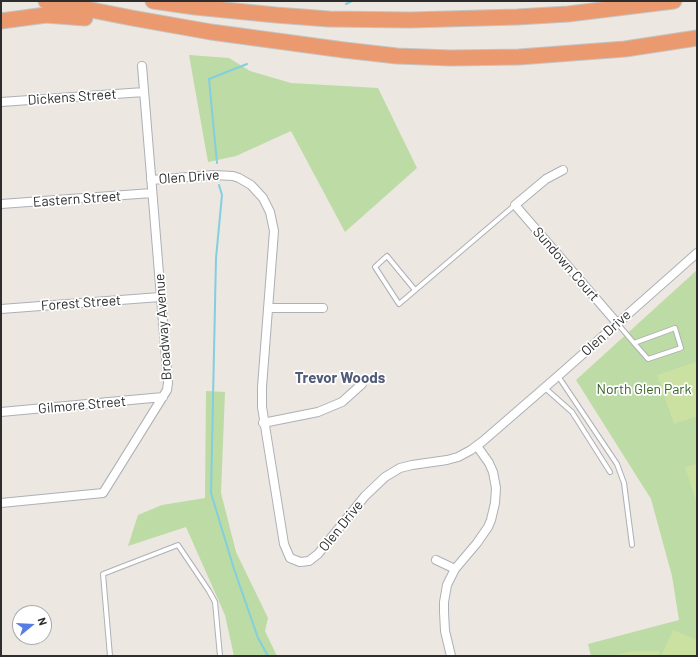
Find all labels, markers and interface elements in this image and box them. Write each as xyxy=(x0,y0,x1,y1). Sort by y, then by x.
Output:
street label: Dickens Street xyxy=(27,86,117,108)
street label: Olen Drive xyxy=(158,166,220,188)
street label: Eastern Street xyxy=(32,188,122,210)
street label: Sundown Court xyxy=(529,224,603,304)
street label: Broadway Avenue xyxy=(151,273,175,381)
street label: Forest Street xyxy=(40,292,122,314)
street label: Olen Drive xyxy=(578,306,634,360)
district label: Trevor Woods xyxy=(295,369,385,387)
park label: North Glen Park xyxy=(597,381,691,397)
street label: Gilmore Street xyxy=(37,393,127,417)
street label: Olen Drive xyxy=(315,497,367,555)
north arrow xyxy=(12,605,52,645)
text: N xyxy=(36,616,50,627)

